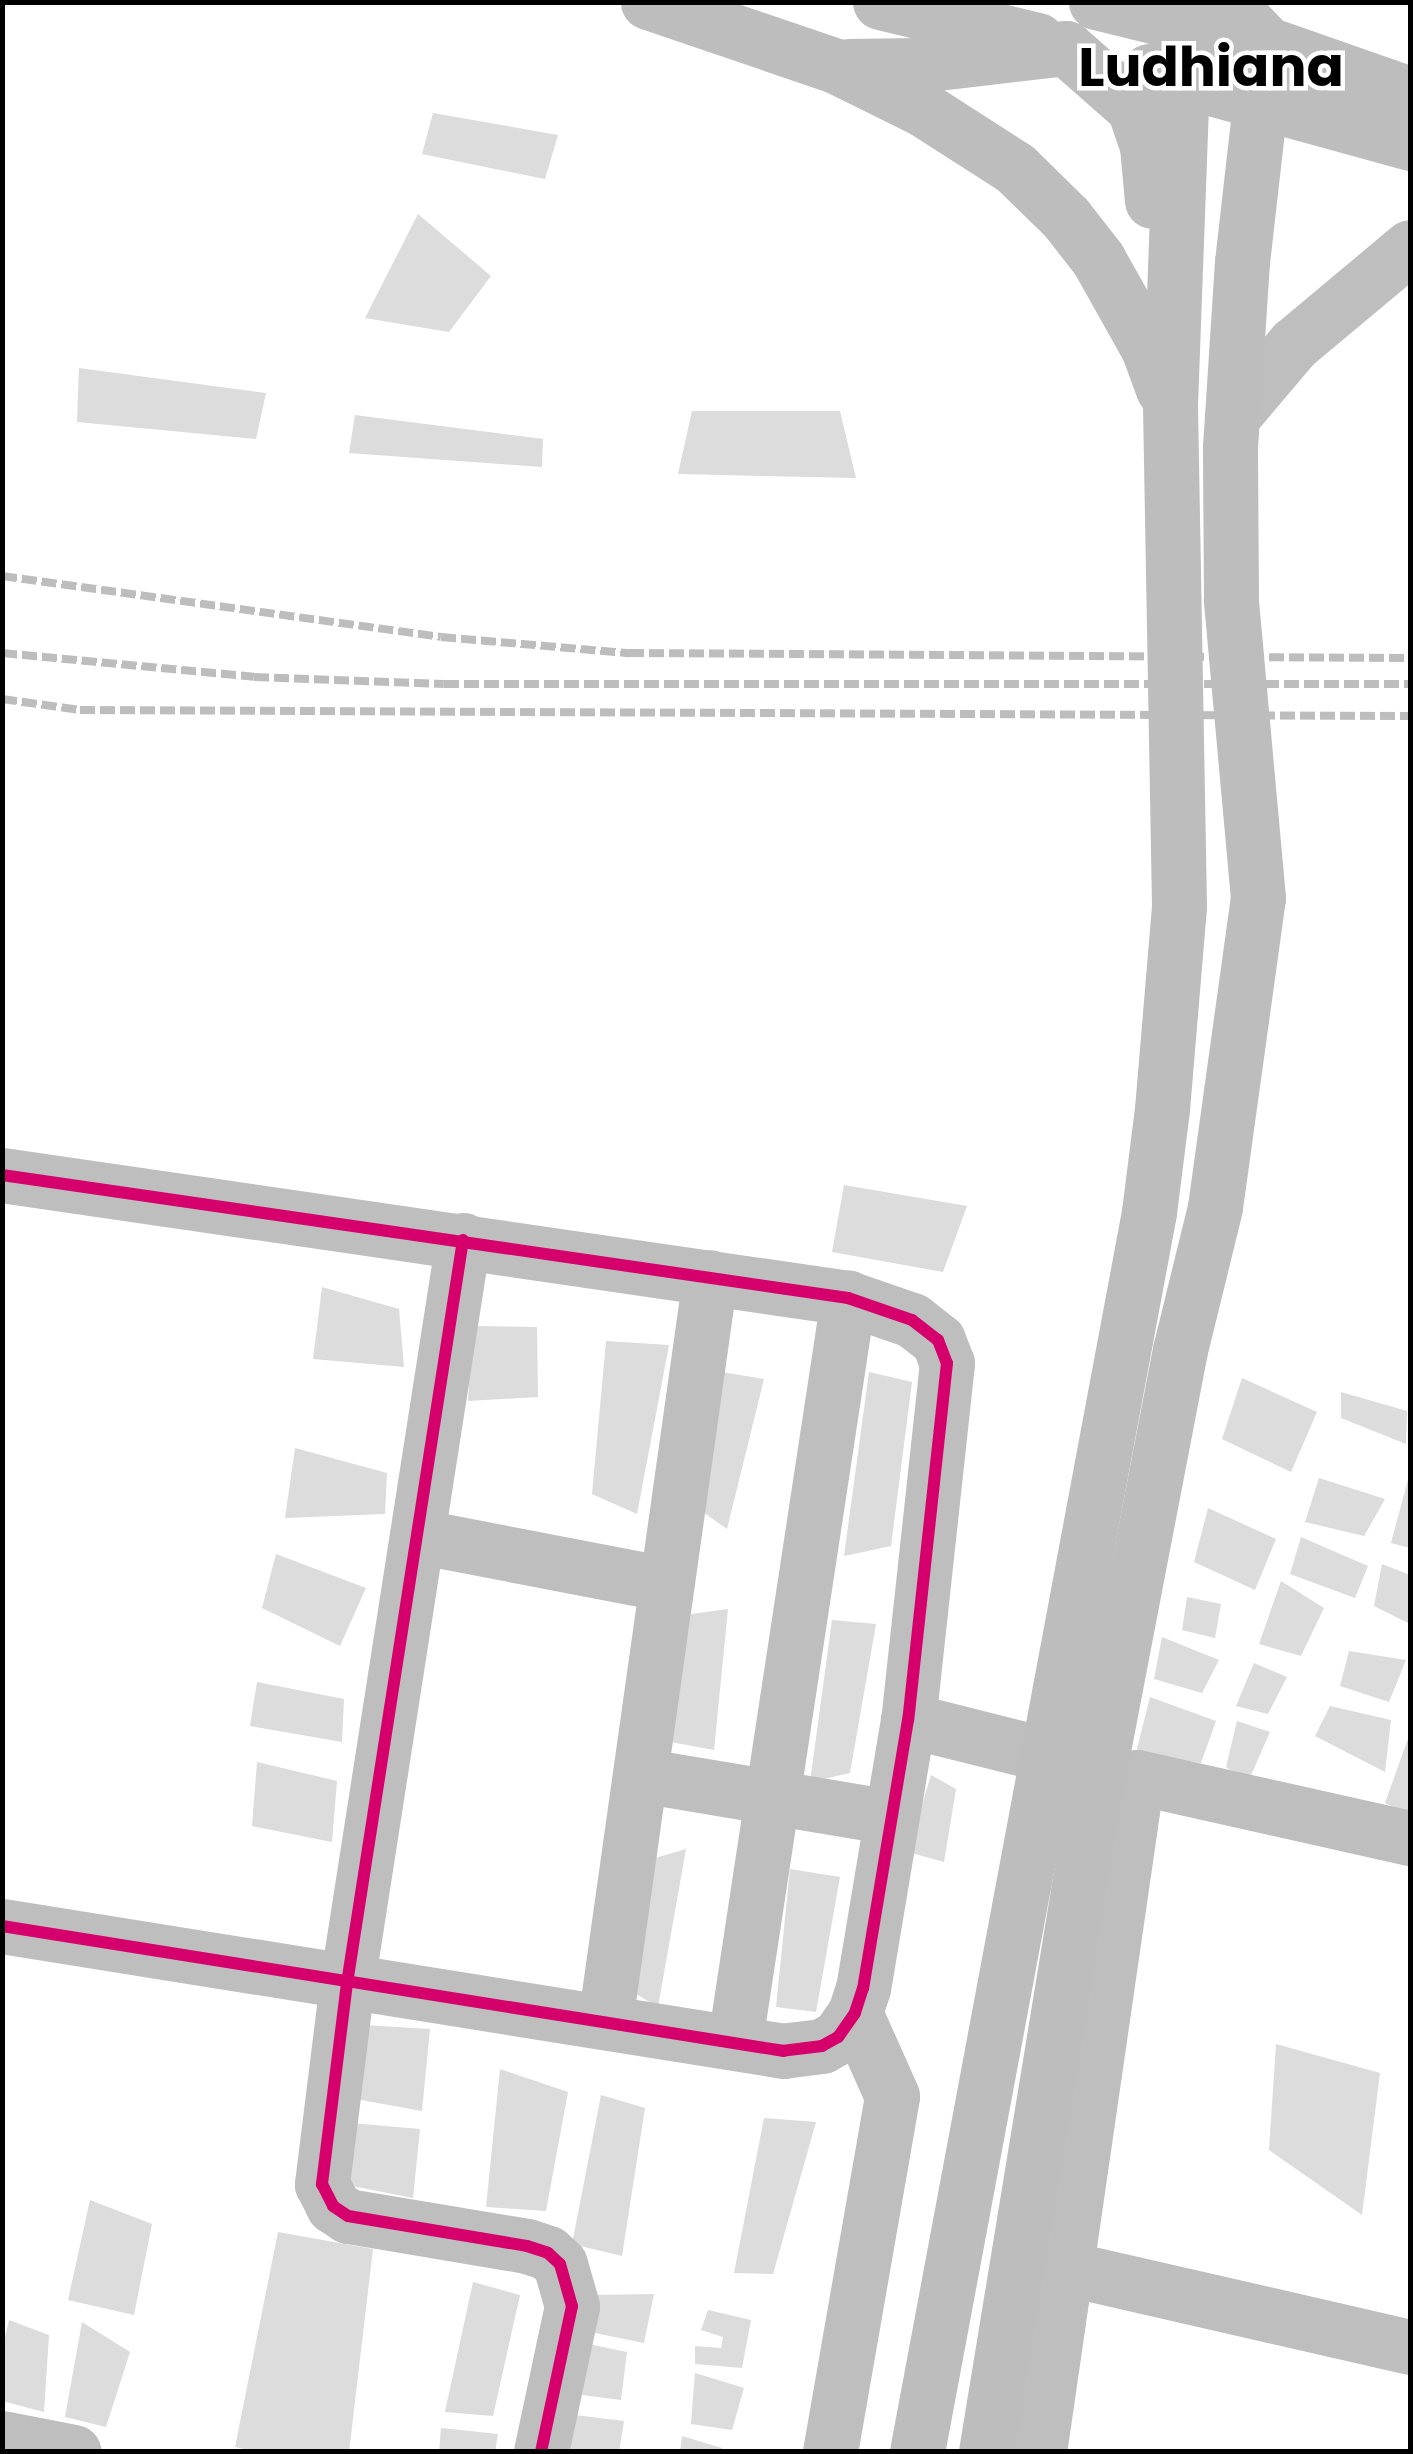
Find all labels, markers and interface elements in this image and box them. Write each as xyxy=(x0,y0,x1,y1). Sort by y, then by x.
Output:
district label: Ludhiana xyxy=(1078,34,1344,100)

